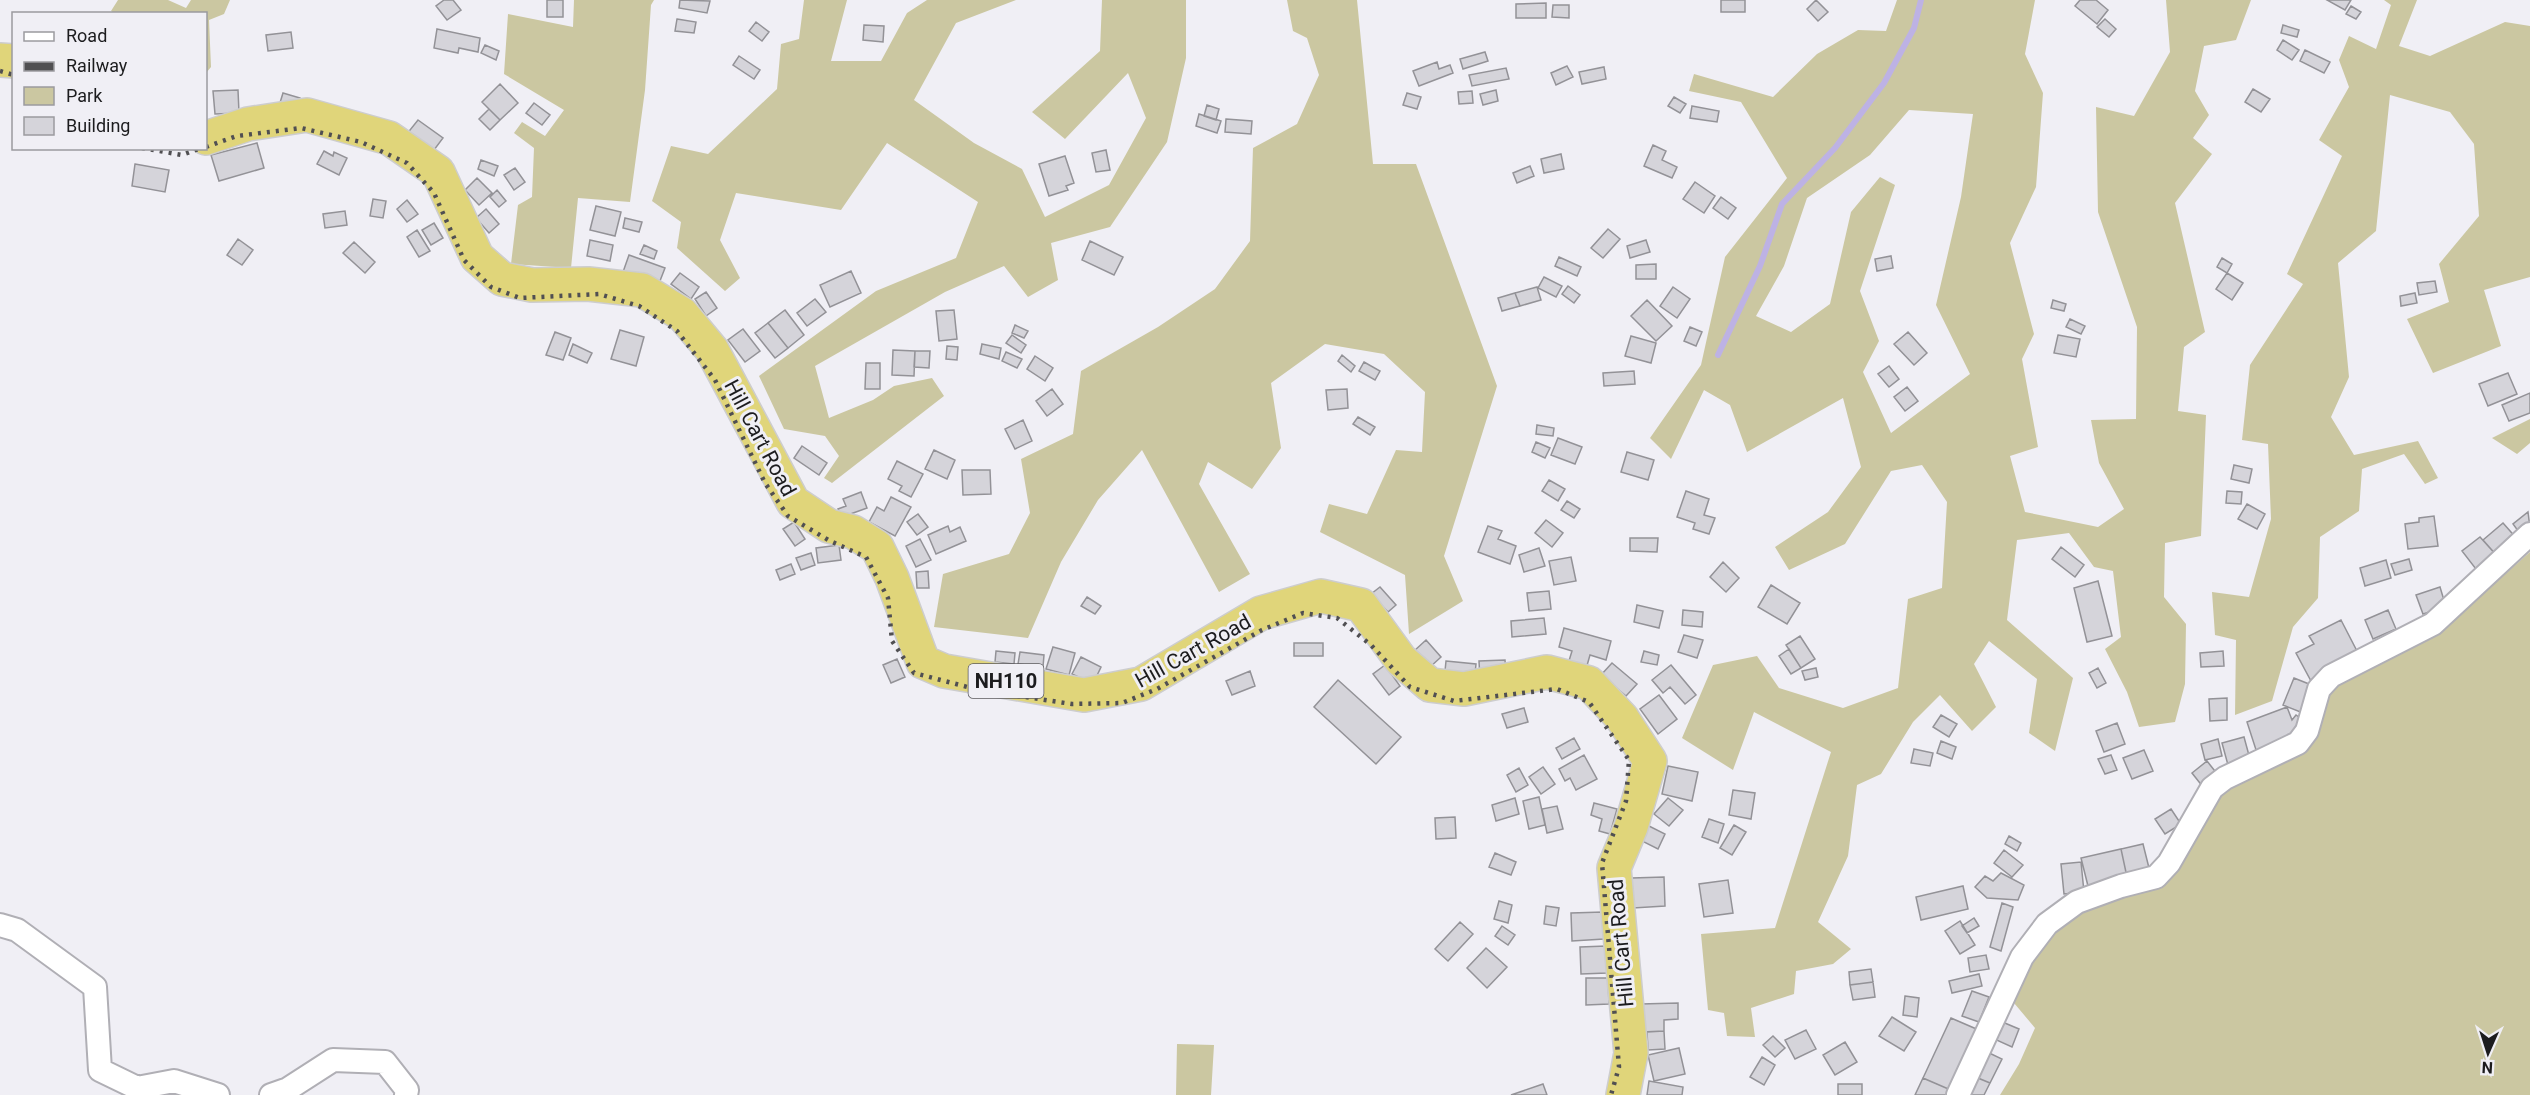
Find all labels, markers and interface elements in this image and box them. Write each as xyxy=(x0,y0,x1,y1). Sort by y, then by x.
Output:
legend xyxy=(12,12,207,150)
text: Road xyxy=(66,25,107,46)
text: Railway xyxy=(66,55,128,76)
text: Park xyxy=(66,85,103,106)
text: Building xyxy=(66,115,130,136)
street label: Hill Cart Road xyxy=(719,376,801,500)
street label: Hill Cart Road xyxy=(1131,609,1255,693)
road number: NH110 xyxy=(968,664,1044,698)
street label: Hill Cart Road xyxy=(1603,878,1639,1008)
north arrow xyxy=(2458,1023,2518,1083)
text: N xyxy=(2481,1058,2493,1077)

